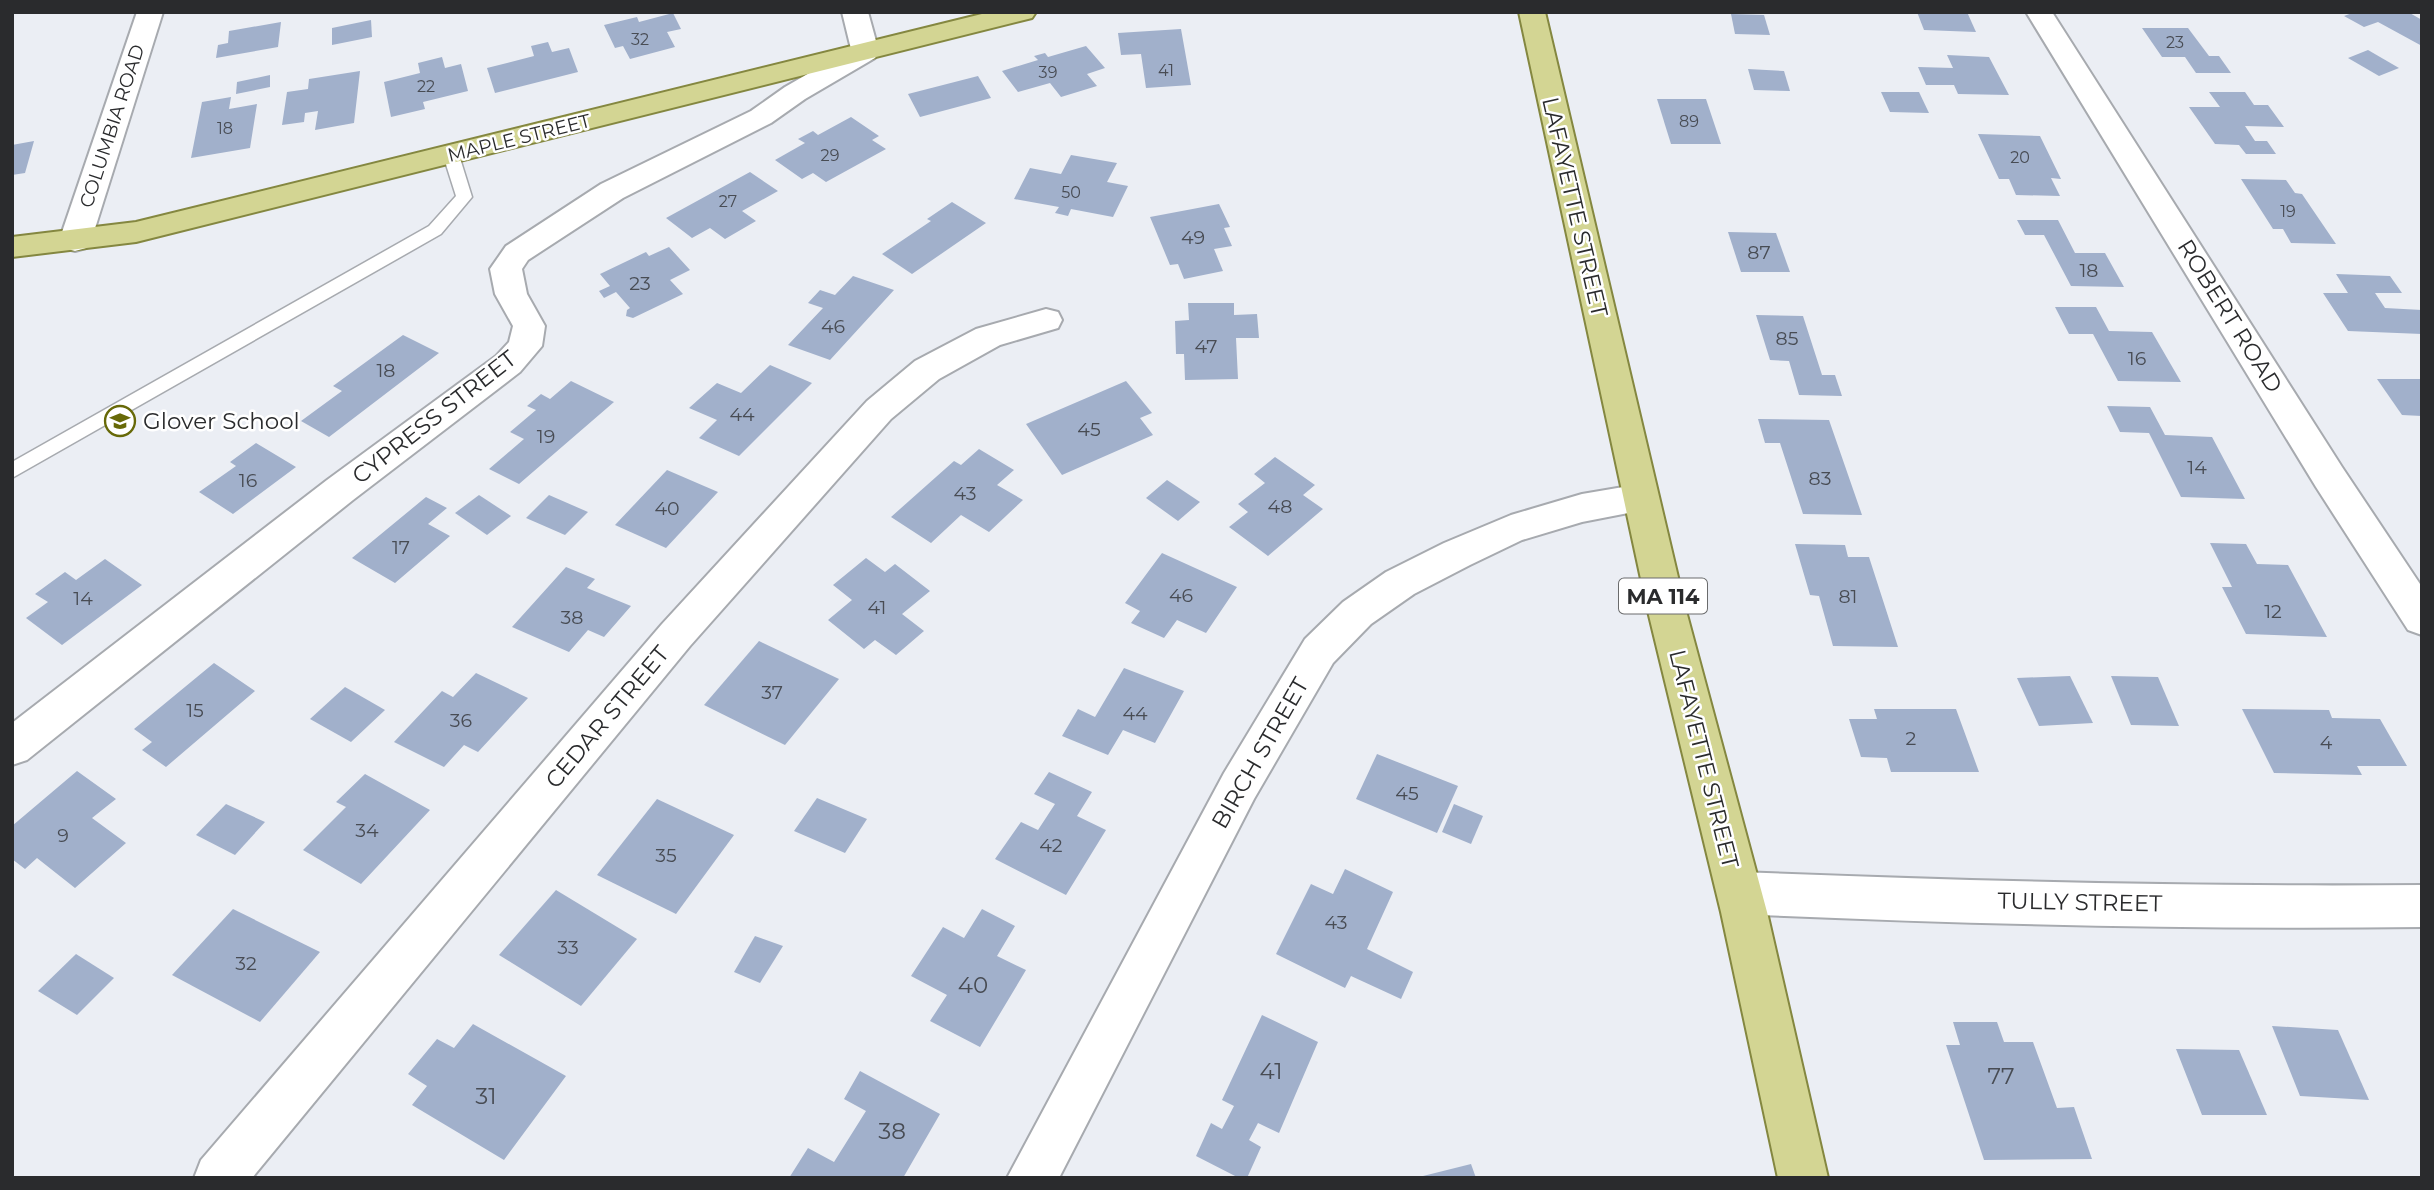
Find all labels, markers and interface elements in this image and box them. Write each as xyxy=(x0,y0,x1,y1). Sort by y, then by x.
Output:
house number: 32 xyxy=(631,30,649,49)
house number: 23 xyxy=(2166,33,2184,52)
street label: COLUMBIA ROAD xyxy=(75,41,149,211)
house number: 41 xyxy=(1158,61,1174,80)
house number: 39 xyxy=(1039,63,1057,82)
house number: 22 xyxy=(417,77,435,96)
street label: LAFAYETTE STREET xyxy=(1536,94,1614,320)
street label: MAPLE STREET xyxy=(445,109,593,167)
house number: 89 xyxy=(1679,112,1699,131)
house number: 18 xyxy=(217,119,233,138)
house number: 29 xyxy=(821,146,839,165)
house number: 20 xyxy=(2010,148,2030,167)
house number: 50 xyxy=(1061,183,1081,202)
house number: 27 xyxy=(719,192,737,211)
house number: 19 xyxy=(2280,202,2296,221)
house number: 49 xyxy=(1181,226,1205,249)
street label: ROBERT ROAD xyxy=(2172,234,2288,398)
house number: 87 xyxy=(1747,241,1771,264)
house number: 18 xyxy=(2080,259,2098,282)
house number: 23 xyxy=(629,272,651,295)
house number: 46 xyxy=(821,315,845,338)
house number: 85 xyxy=(1776,327,1799,350)
house number: 47 xyxy=(1195,335,1217,358)
street label: CYPRESS STREET xyxy=(346,344,522,490)
house number: 16 xyxy=(2128,347,2146,370)
house number: 18 xyxy=(377,359,395,382)
house number: 44 xyxy=(729,403,755,426)
school or university icon: Glover School xyxy=(103,404,137,438)
place label: Glover School xyxy=(143,407,300,435)
house number: 45 xyxy=(1077,418,1101,441)
house number: 19 xyxy=(537,425,555,448)
house number: 14 xyxy=(2187,456,2207,479)
house number: 83 xyxy=(1809,467,1831,490)
house number: 16 xyxy=(239,469,257,492)
house number: 43 xyxy=(954,482,977,505)
house number: 48 xyxy=(1268,495,1292,518)
house number: 40 xyxy=(654,497,680,520)
house number: 17 xyxy=(392,536,410,559)
road number: MA 114 xyxy=(1619,578,1707,614)
house number: 46 xyxy=(1169,584,1193,607)
house number: 81 xyxy=(1839,585,1857,608)
house number: 14 xyxy=(73,587,93,610)
house number: 41 xyxy=(868,596,886,619)
house number: 12 xyxy=(2264,600,2282,623)
house number: 38 xyxy=(561,606,583,629)
street label: CEDAR STREET xyxy=(539,639,675,794)
street label: LAFAYETTE STREET xyxy=(1663,647,1745,872)
street label: BIRCH STREET xyxy=(1205,672,1315,833)
house number: 37 xyxy=(761,681,783,704)
house number: 15 xyxy=(186,699,204,722)
house number: 44 xyxy=(1122,702,1148,725)
house number: 36 xyxy=(450,709,472,732)
house number: 2 xyxy=(1906,727,1917,750)
house number: 4 xyxy=(2320,731,2333,754)
house number: 45 xyxy=(1395,782,1419,805)
house number: 34 xyxy=(355,819,379,842)
house number: 9 xyxy=(57,824,69,847)
house number: 42 xyxy=(1039,834,1063,857)
house number: 35 xyxy=(655,844,677,867)
street label: TULLY STREET xyxy=(1997,887,2163,917)
house number: 43 xyxy=(1325,911,1348,934)
house number: 33 xyxy=(557,936,579,959)
house number: 32 xyxy=(235,952,257,975)
house number: 40 xyxy=(958,971,988,999)
house number: 41 xyxy=(1260,1057,1282,1085)
house number: 77 xyxy=(1987,1062,2015,1090)
house number: 31 xyxy=(475,1082,497,1110)
house number: 38 xyxy=(878,1117,906,1145)

